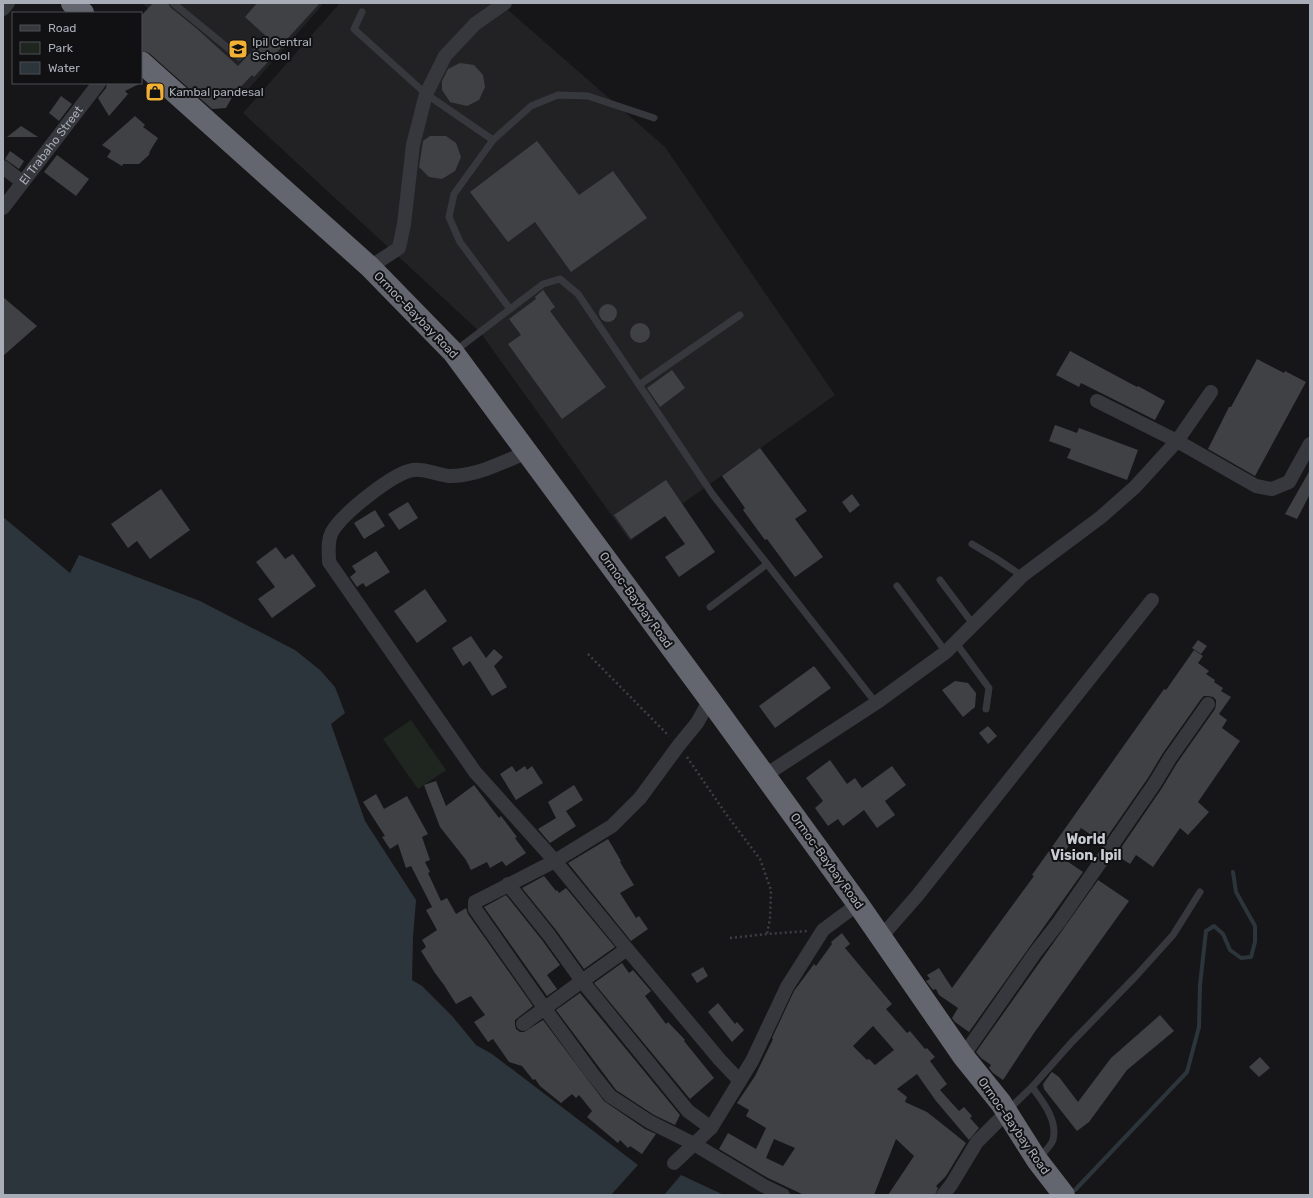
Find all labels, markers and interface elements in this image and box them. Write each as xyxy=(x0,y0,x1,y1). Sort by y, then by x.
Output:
legend xyxy=(12,12,142,84)
text: Road xyxy=(48,21,76,35)
place label: Ipil Central School xyxy=(252,35,312,63)
school or university icon: Ipil Central School xyxy=(227,38,249,60)
text: Park xyxy=(48,41,74,55)
text: Water xyxy=(48,61,80,75)
shop icon: Kambal pandesal xyxy=(144,81,166,103)
place label: Kambal pandesal xyxy=(169,85,264,99)
street label: El Trabaho Street xyxy=(16,103,86,188)
street label: Ormoc-Baybay Road xyxy=(371,269,461,361)
street label: Ormoc-Baybay Road xyxy=(597,549,675,651)
street label: Ormoc-Baybay Road xyxy=(788,810,866,912)
district label: World Vision, Ipil xyxy=(1050,831,1122,864)
street label: Ormoc-Baybay Road xyxy=(975,1075,1053,1177)

